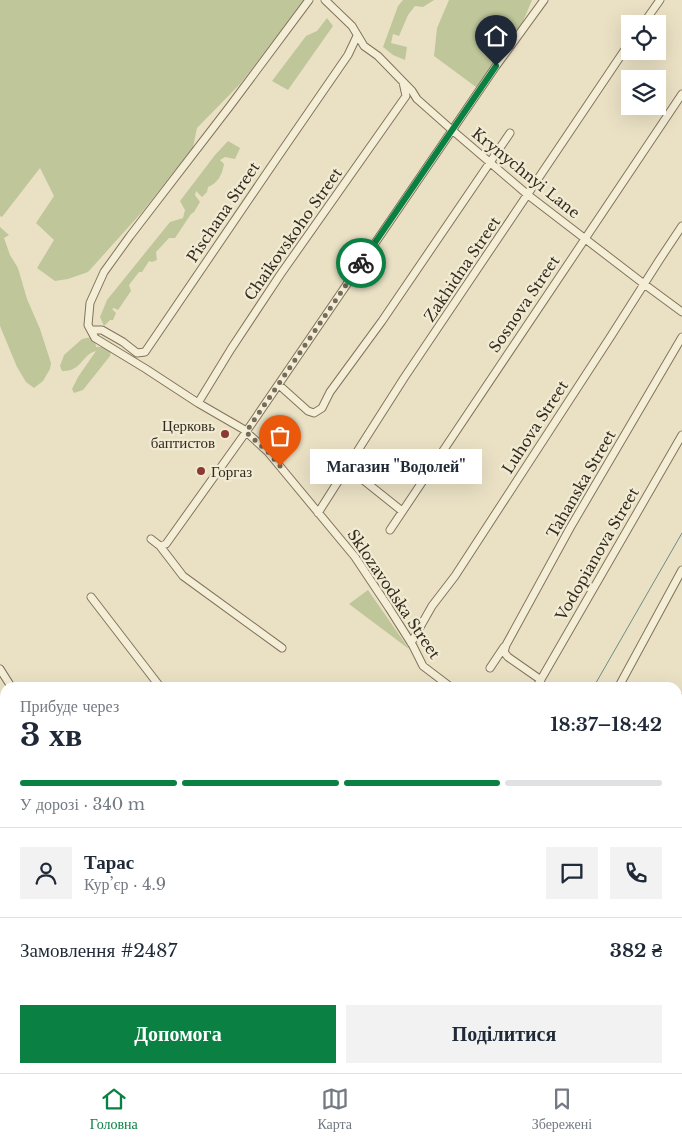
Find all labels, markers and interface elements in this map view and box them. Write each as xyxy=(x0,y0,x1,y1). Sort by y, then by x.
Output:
pin xyxy=(475,15,517,66)
map controls xyxy=(621,15,666,115)
button: locate xyxy=(621,15,666,60)
icon: home xyxy=(482,22,510,50)
button: layers xyxy=(621,70,666,115)
street label: Krynychnyi Lane xyxy=(468,124,584,222)
street label: Pischana Street xyxy=(182,158,264,266)
street label: Chaikovskoho Street xyxy=(240,164,346,304)
street label: Zakhidna Street xyxy=(420,213,504,325)
courier xyxy=(336,238,386,288)
icon: bike xyxy=(347,249,375,277)
street label: Sosnova Street xyxy=(485,252,564,356)
street label: Luhova Street xyxy=(498,377,572,477)
pin xyxy=(259,415,301,466)
place label: Церковь баптистов xyxy=(151,416,215,452)
icon: bag xyxy=(266,422,294,450)
street label: Tahanska Street xyxy=(542,426,620,541)
marker: Церковь баптистов xyxy=(219,428,231,440)
callout: Магазин "Водолей" xyxy=(310,448,482,484)
text: Магазин "Водолей" xyxy=(326,456,466,476)
place label: Горгаз xyxy=(211,462,252,481)
marker: Горгаз xyxy=(195,465,207,477)
street label: Vodopianova Street xyxy=(551,484,643,625)
street label: Sklozavodska Street xyxy=(344,526,445,663)
text: Прибуде через xyxy=(20,696,119,716)
text: 18:37–18:42 xyxy=(550,713,662,736)
text: 3 хв xyxy=(20,715,82,755)
text: У дорозі · 340 m xyxy=(20,794,145,814)
button: person xyxy=(20,847,72,899)
button: chat xyxy=(546,847,598,899)
button: phone xyxy=(610,847,662,899)
text: Тарас xyxy=(84,851,134,874)
text: Кур’єр · 4.9 xyxy=(84,874,166,894)
text: Замовлення #2487 xyxy=(20,939,177,962)
text: 382 ₴ xyxy=(610,939,662,962)
button: Допомога xyxy=(20,1005,336,1063)
button: Поділитися xyxy=(346,1005,662,1063)
tab: Головна xyxy=(90,1085,138,1133)
tab: Карта xyxy=(317,1085,352,1133)
tab: Збережені xyxy=(532,1085,592,1133)

